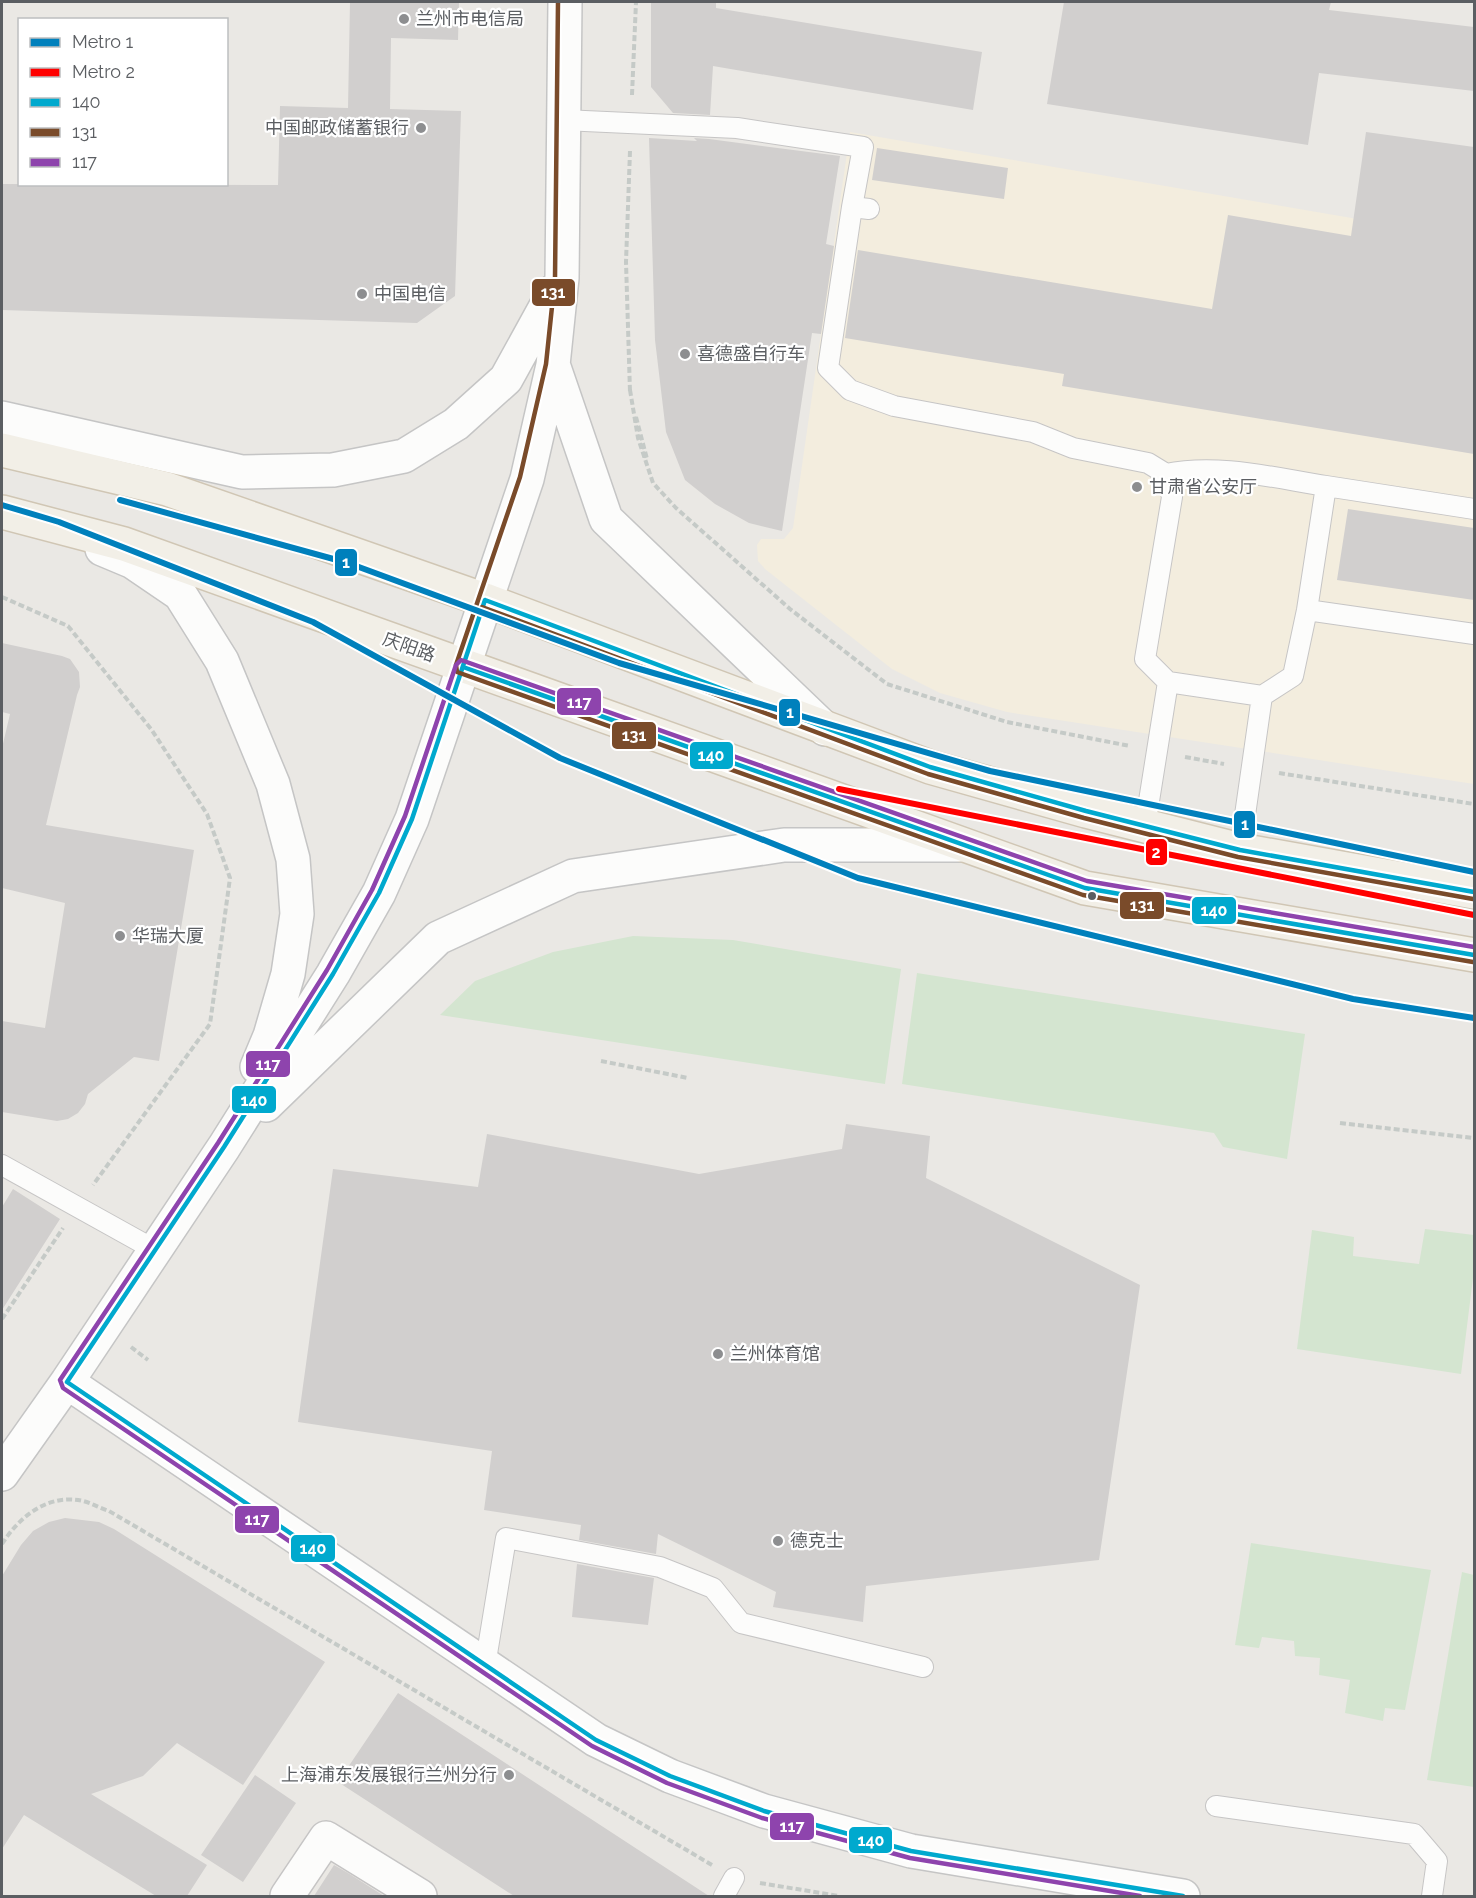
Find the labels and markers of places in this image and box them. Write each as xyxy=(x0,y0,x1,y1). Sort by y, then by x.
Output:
place label: 兰州市电信局 xyxy=(416,8,524,29)
marker: 兰州市电信局 xyxy=(397,12,411,26)
place label: 中国邮政储蓄银行 xyxy=(265,117,409,138)
marker: 中国邮政储蓄银行 xyxy=(414,121,428,135)
place label: 中国电信 xyxy=(374,283,446,304)
marker: 中国电信 xyxy=(355,287,369,301)
place label: 喜德盛自行车 xyxy=(697,343,805,364)
marker: 喜德盛自行车 xyxy=(678,347,692,361)
place label: 甘肃省公安厅 xyxy=(1149,476,1257,497)
marker: 甘肃省公安厅 xyxy=(1130,480,1144,494)
unlabelled marker xyxy=(1086,890,1098,902)
place label: 华瑞大厦 xyxy=(132,925,204,946)
marker: 华瑞大厦 xyxy=(113,929,127,943)
place label: 兰州体育馆 xyxy=(730,1343,820,1364)
marker: 兰州体育馆 xyxy=(711,1347,725,1361)
place label: 德克士 xyxy=(790,1530,844,1551)
marker: 德克士 xyxy=(771,1534,785,1548)
place label: 上海浦东发展银行兰州分行 xyxy=(281,1764,497,1785)
marker: 上海浦东发展银行兰州分行 xyxy=(502,1768,516,1782)

